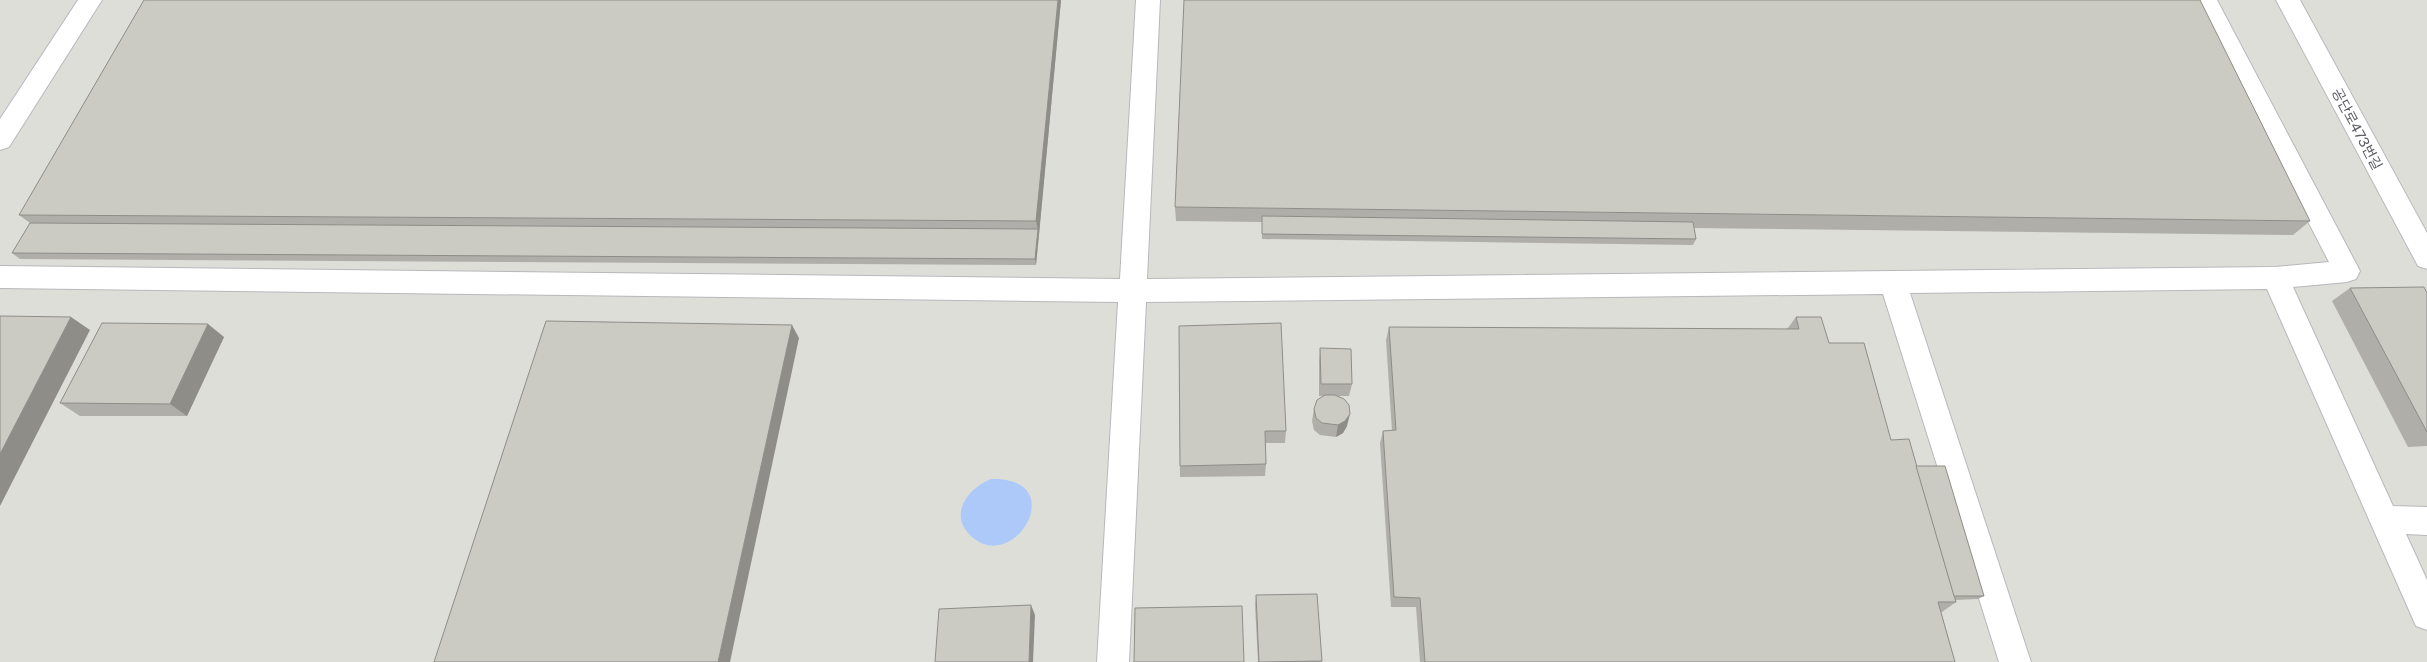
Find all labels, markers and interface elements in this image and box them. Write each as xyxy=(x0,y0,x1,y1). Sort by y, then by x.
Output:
street label: 공단로473번길 xyxy=(2329,85,2385,173)

